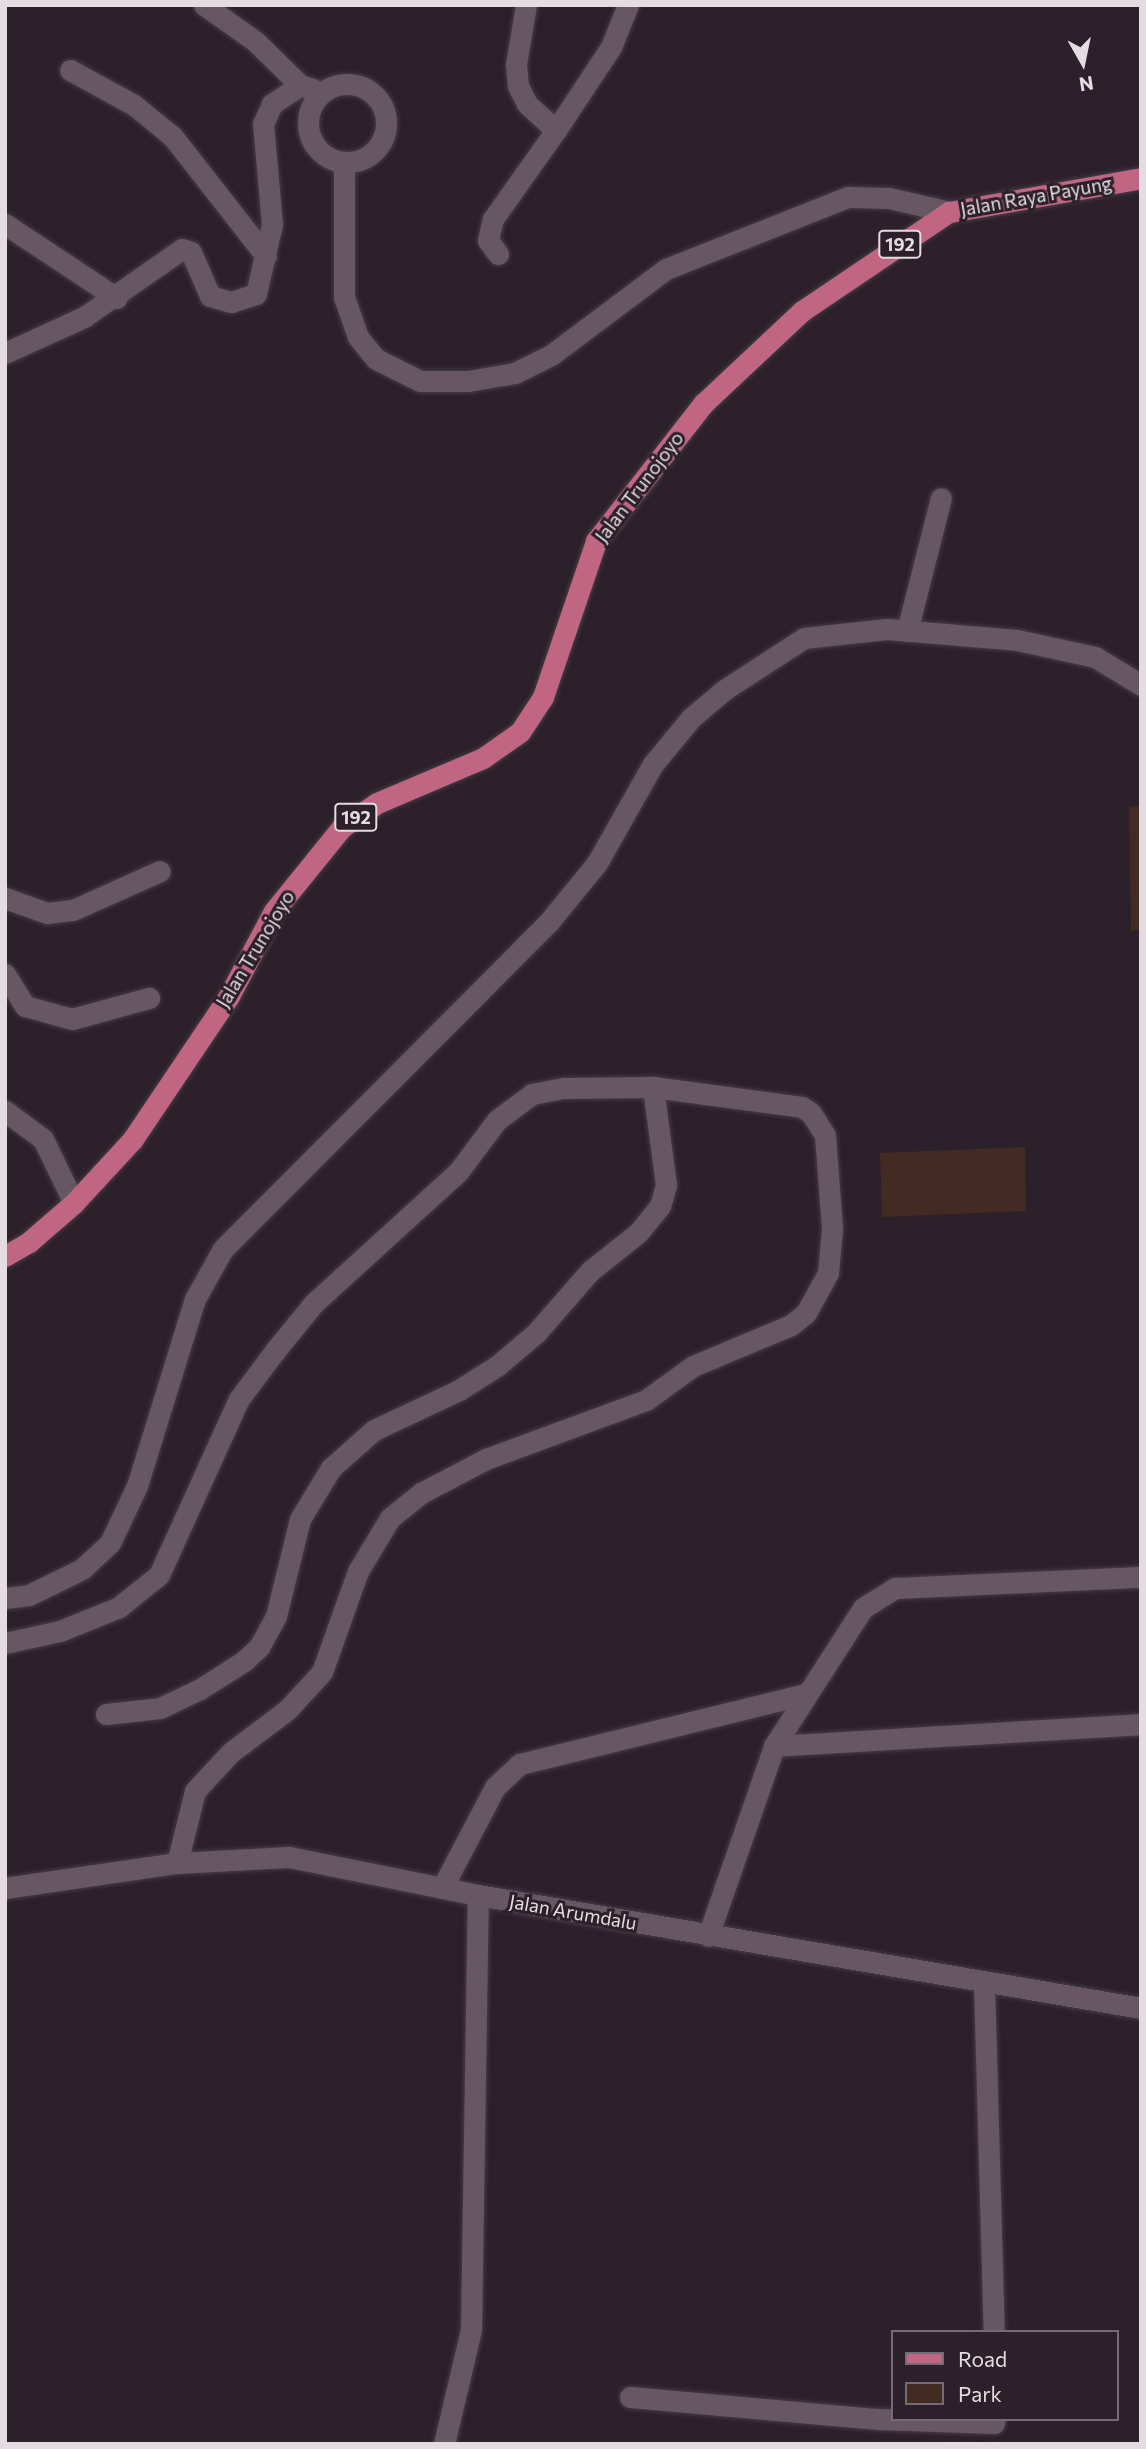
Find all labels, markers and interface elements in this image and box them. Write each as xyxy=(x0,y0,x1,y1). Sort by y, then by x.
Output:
north arrow xyxy=(1048,28,1118,98)
text: N xyxy=(1078,72,1095,97)
street label: Jalan Raya Payung xyxy=(958,171,1114,221)
road number: 192 xyxy=(877,230,923,258)
street label: Jalan Trunojoyo xyxy=(590,427,688,547)
road number: 192 xyxy=(333,802,379,832)
street label: Jalan Trunojoyo xyxy=(211,886,299,1012)
street label: Jalan Arumdalu xyxy=(508,1890,638,1934)
legend xyxy=(890,2330,1118,2421)
text: Road xyxy=(958,2346,1007,2371)
text: Park xyxy=(958,2381,1002,2406)

